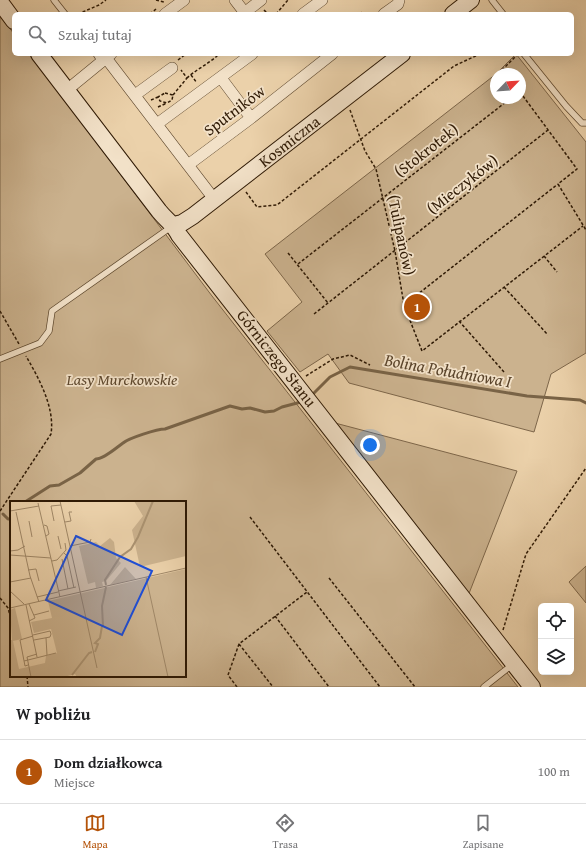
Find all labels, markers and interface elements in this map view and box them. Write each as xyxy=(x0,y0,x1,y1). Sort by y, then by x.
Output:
search box xyxy=(12,12,574,56)
icon: search xyxy=(26,23,48,45)
text: Szukaj tutaj xyxy=(58,24,132,45)
north arrow xyxy=(490,68,526,104)
street label: Sputników xyxy=(198,78,270,141)
street label: Kosmiczna xyxy=(253,109,325,173)
street label: (Stokrotek) xyxy=(389,117,463,183)
street label: (Mieczyków) xyxy=(421,148,503,220)
street label: (Tulipanów) xyxy=(382,193,422,277)
pin: 1 xyxy=(404,292,430,322)
street label: Górniczego Stanu xyxy=(231,304,323,412)
water label: Bolina Południowa I xyxy=(382,346,514,394)
park label: Lasy Murckowskie xyxy=(65,367,178,391)
your location xyxy=(360,435,380,455)
inset map xyxy=(10,501,186,677)
map controls xyxy=(538,603,574,675)
button: locate xyxy=(538,603,574,639)
button: layers xyxy=(538,639,574,675)
text: W pobliżu xyxy=(16,701,91,726)
text: Dom działkowca xyxy=(54,752,162,773)
text: 1 xyxy=(26,762,32,781)
text: 100 m xyxy=(538,762,570,781)
text: Miejsce xyxy=(54,773,95,792)
tab: Mapa xyxy=(82,812,108,852)
tab: Trasa xyxy=(273,812,298,852)
tab: Zapisane xyxy=(463,812,504,852)

